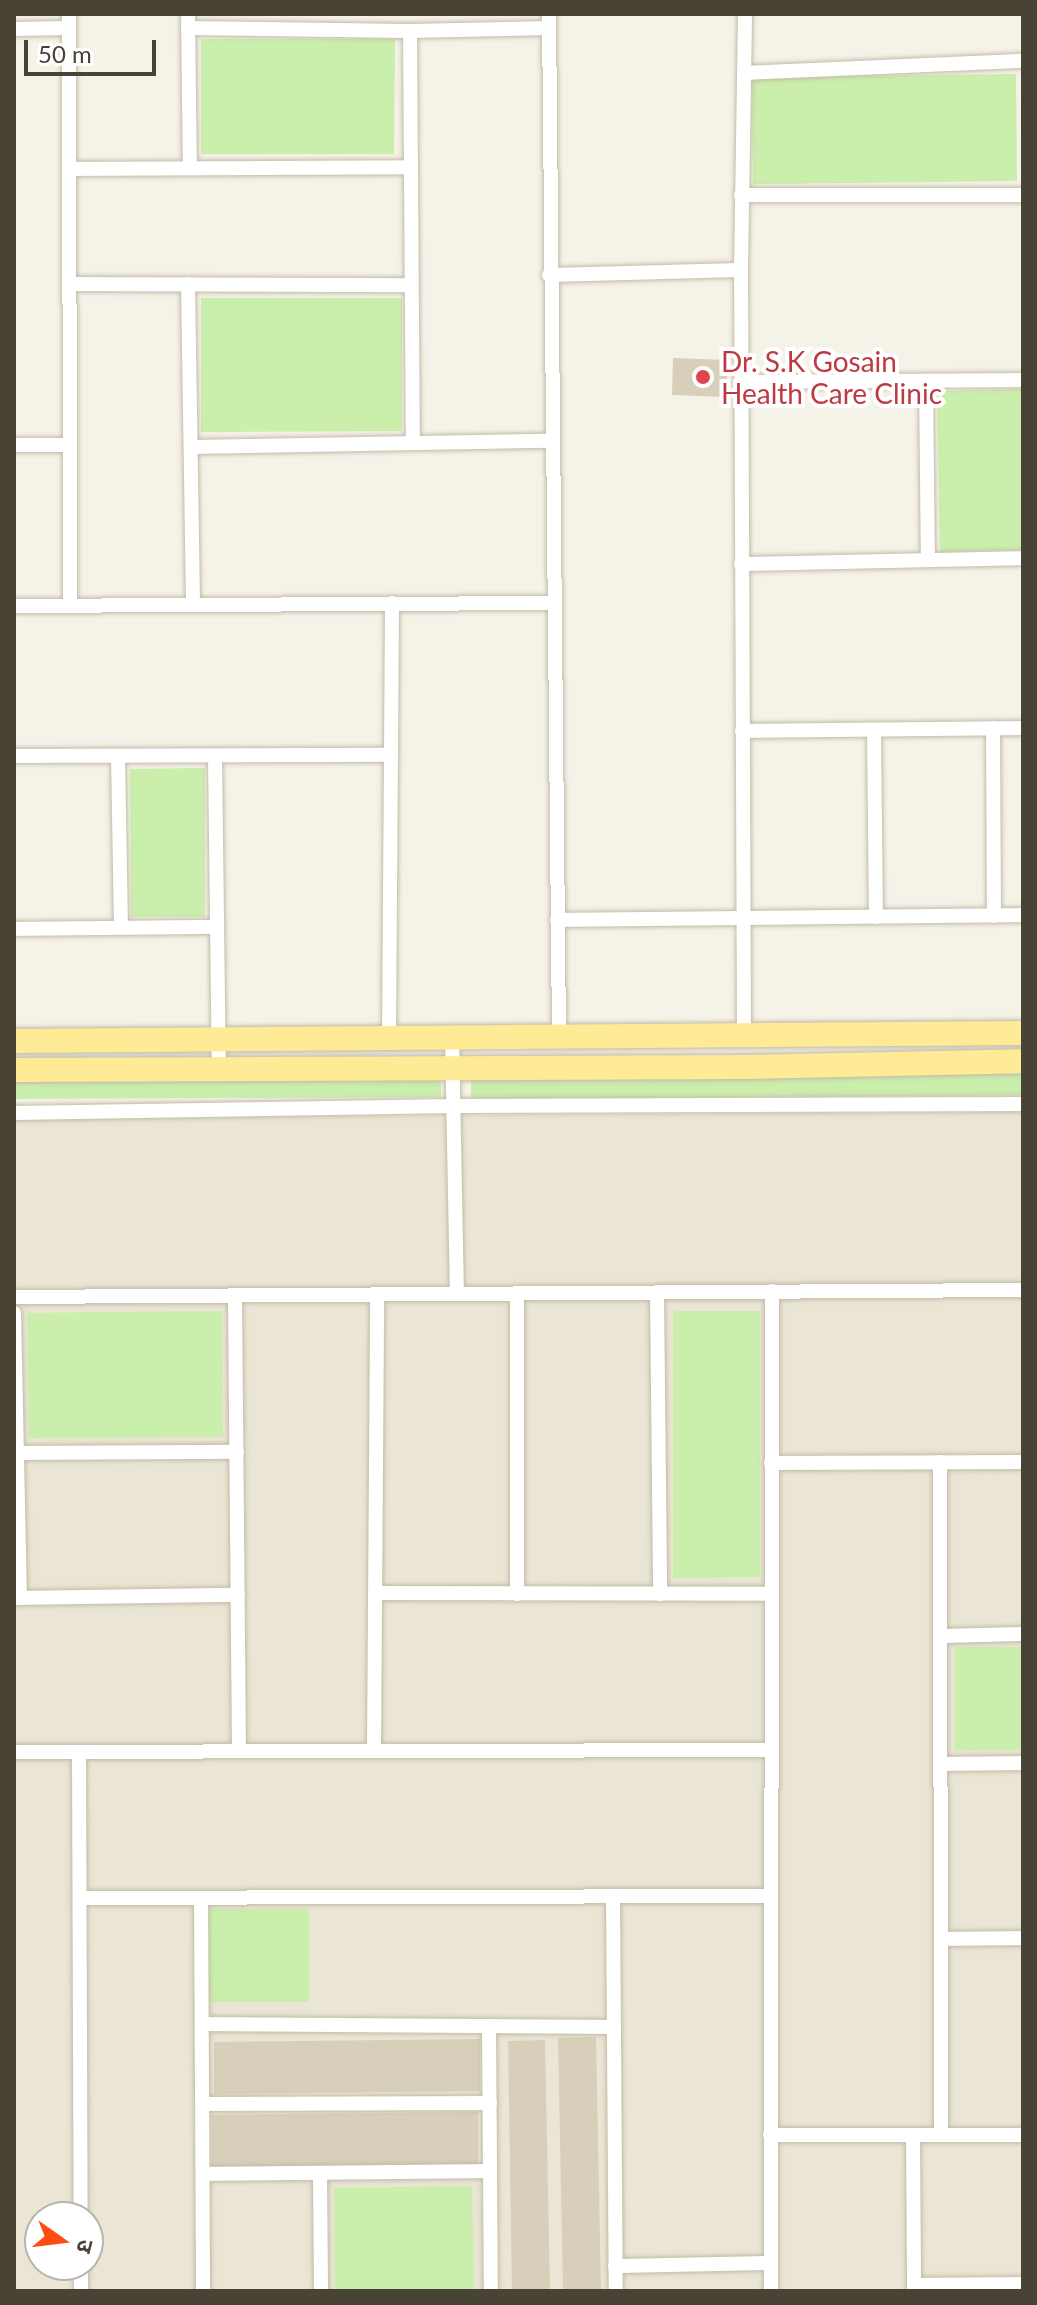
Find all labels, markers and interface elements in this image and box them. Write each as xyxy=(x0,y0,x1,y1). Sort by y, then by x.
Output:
scale bar xyxy=(28,24,160,74)
text: 50 m xyxy=(38,39,92,68)
place label: Dr. S.K Gosain Health Care Clinic xyxy=(721,344,942,410)
marker: Dr. S.K Gosain Health Care Clinic xyxy=(692,366,714,388)
north arrow xyxy=(24,2201,104,2281)
text: उ xyxy=(71,2237,100,2256)

